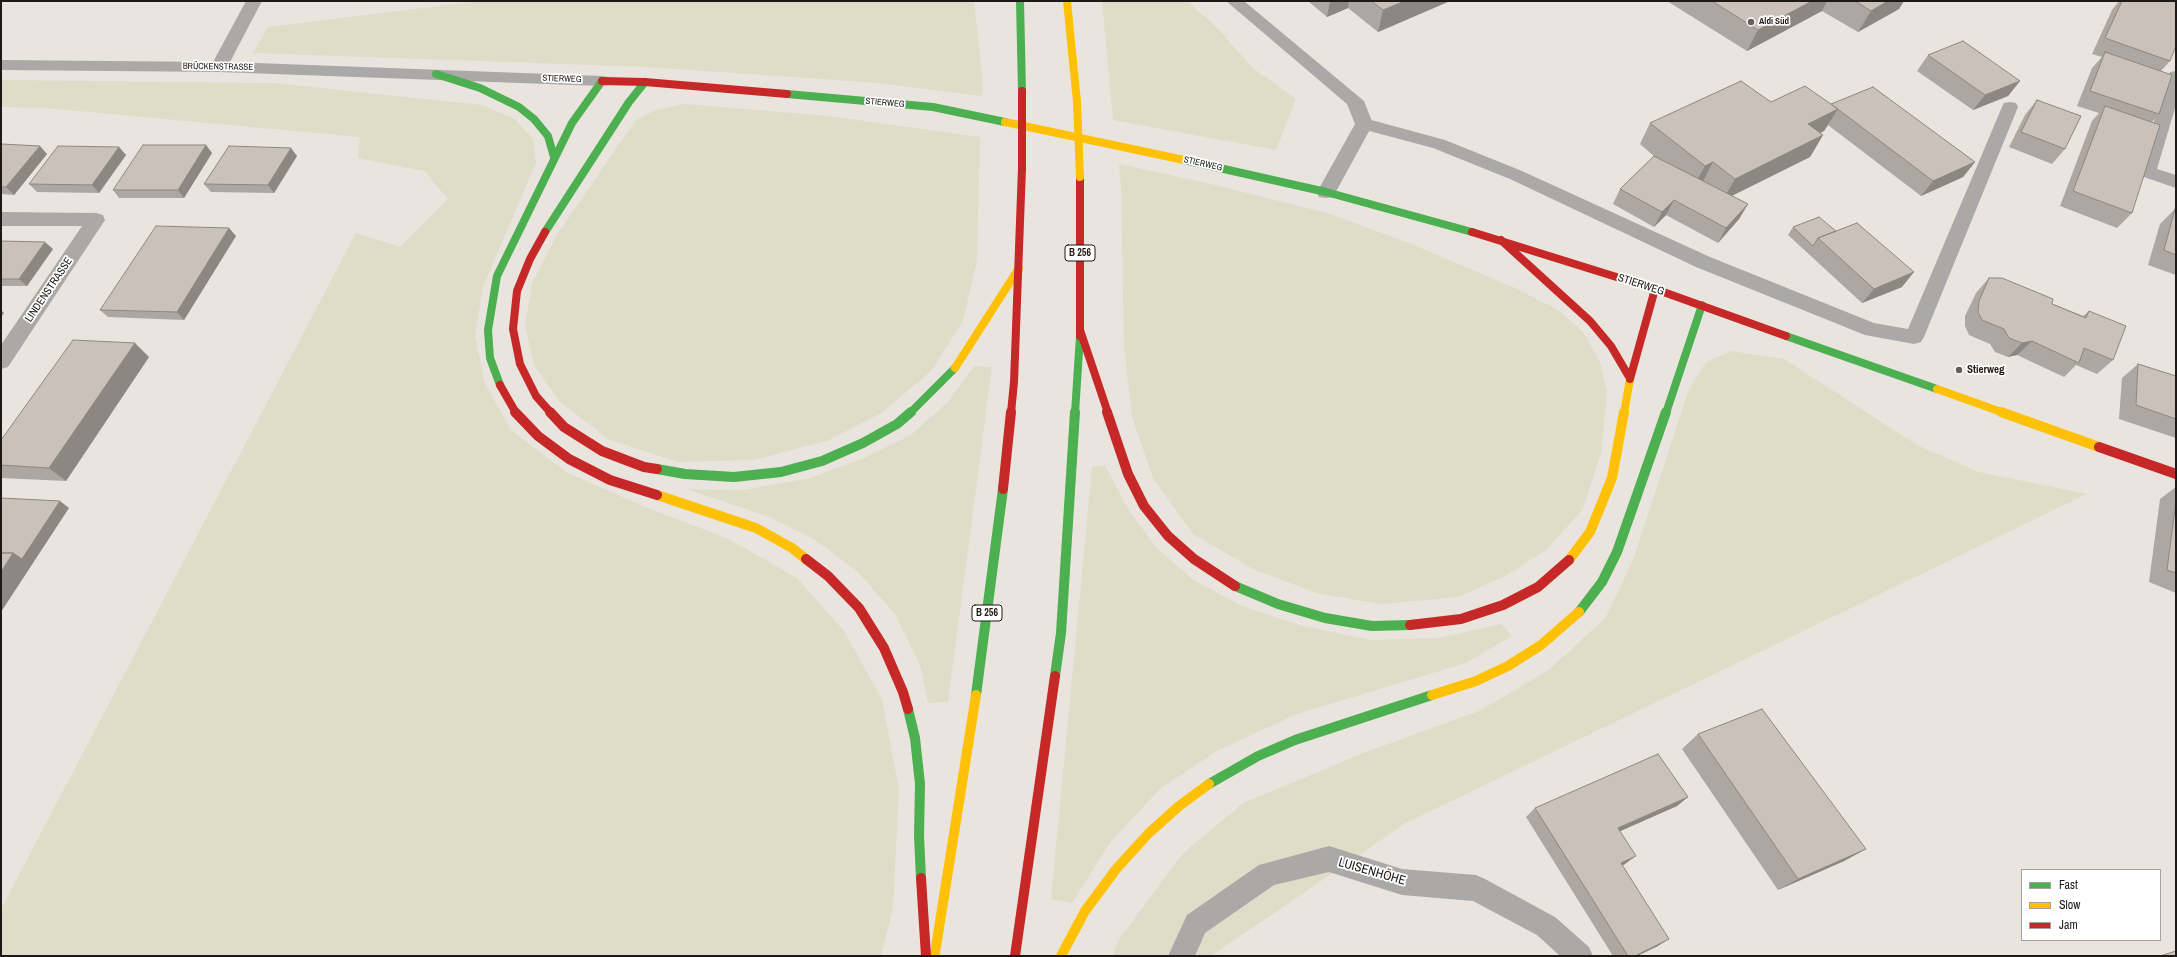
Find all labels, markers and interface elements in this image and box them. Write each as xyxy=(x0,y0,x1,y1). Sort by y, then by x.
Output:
marker: Aldi Süd xyxy=(1746,17,1756,27)
place label: Aldi Süd xyxy=(1759,17,1789,27)
street label: BRÜCKENSTRASSE xyxy=(183,61,253,73)
street label: STIERWEG xyxy=(542,73,582,85)
street label: STIERWEG xyxy=(865,96,905,110)
street label: STIERWEG xyxy=(1183,154,1223,174)
road number: B 256 xyxy=(1065,245,1095,261)
street label: LINDENSTRASSE xyxy=(23,255,75,325)
street label: STIERWEG xyxy=(1616,271,1666,299)
place label: Stierweg xyxy=(1967,363,2005,377)
marker: Stierweg xyxy=(1954,365,1964,375)
road number: B 256 xyxy=(972,605,1002,621)
street label: LUISENHÖHE xyxy=(1337,855,1407,889)
legend xyxy=(2021,869,2161,941)
text: Fast xyxy=(2059,877,2078,893)
text: Slow xyxy=(2059,897,2080,913)
text: Jam xyxy=(2059,917,2078,933)

